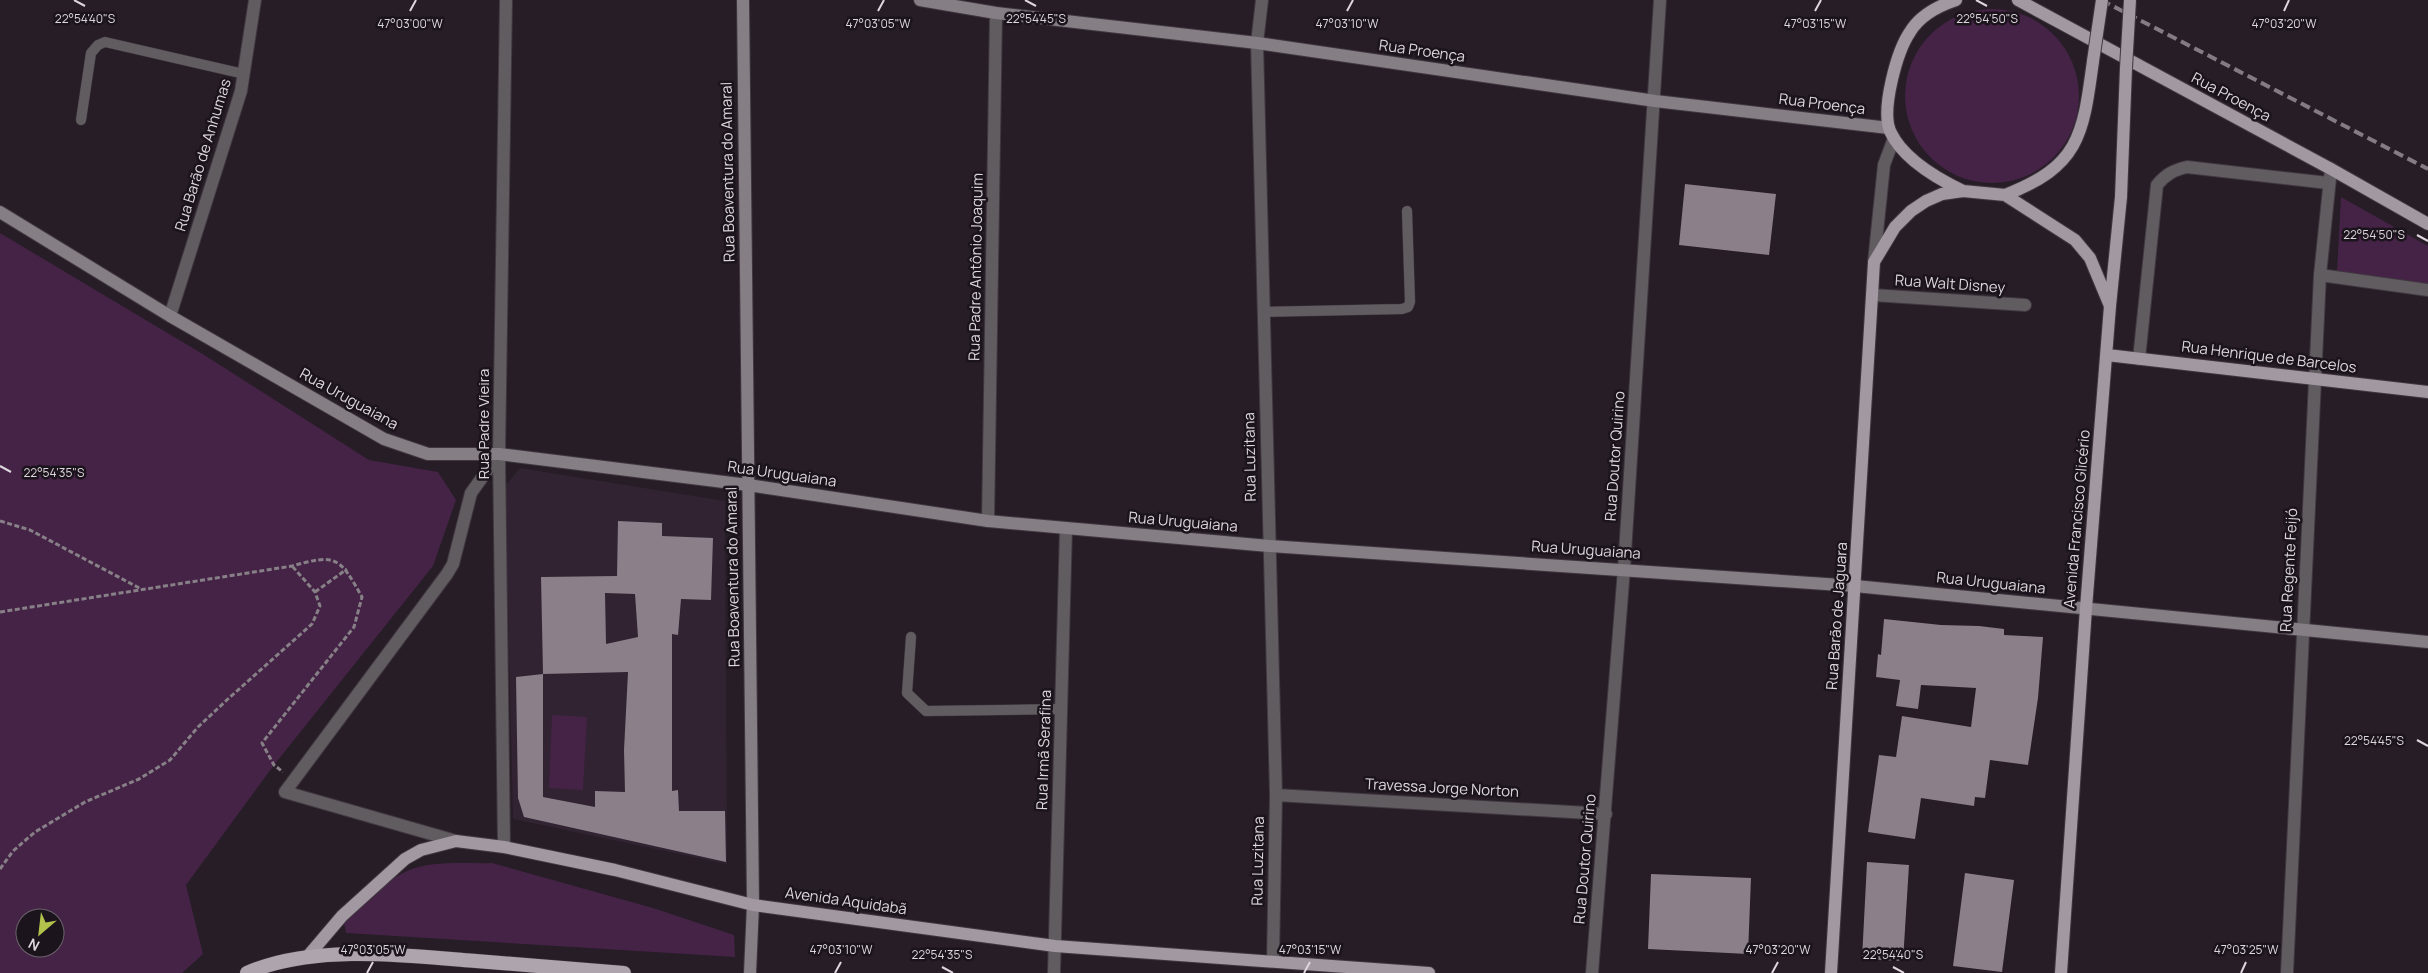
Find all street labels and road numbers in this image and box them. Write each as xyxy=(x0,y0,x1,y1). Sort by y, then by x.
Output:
street label: Rua Proença xyxy=(1378,34,1467,67)
street label: Rua Proença xyxy=(2188,67,2275,126)
street label: Rua Barão de Anhumas xyxy=(169,76,236,234)
street label: Rua Boaventura do Amaral xyxy=(715,82,740,262)
street label: Rua Proença xyxy=(1778,88,1866,119)
street label: Rua Padre Antônio Joaquim xyxy=(963,173,988,361)
street label: Rua Walt Disney xyxy=(1894,269,2006,298)
street label: Rua Henrique de Barcelos xyxy=(2180,335,2358,378)
street label: Rua Uruguaiana xyxy=(296,363,402,434)
street label: Rua Padre Vieira xyxy=(473,369,494,479)
street label: Rua Doutor Quirino xyxy=(1599,390,1630,522)
street label: Rua Luzitana xyxy=(1238,412,1261,502)
street label: Avenida Francisco Glicério xyxy=(2058,429,2095,609)
street label: Rua Uruguaiana xyxy=(726,455,838,492)
street label: Rua Boaventura do Amaral xyxy=(720,487,745,667)
street label: Rua Uruguaiana xyxy=(1127,506,1239,537)
street label: Rua Regente Feijó xyxy=(2275,507,2302,632)
street label: Rua Uruguaiana xyxy=(1531,535,1642,564)
street label: Rua Barão de Jaguara xyxy=(1821,541,1852,691)
street label: Rua Uruguaiana xyxy=(1935,566,2047,599)
street label: Rua Irmã Serafina xyxy=(1031,689,1056,811)
street label: Travessa Jorge Norton xyxy=(1365,773,1520,802)
street label: Rua Doutor Quirino xyxy=(1568,793,1601,925)
street label: Rua Luzitana xyxy=(1246,816,1269,906)
street label: Avenida Aquidabã xyxy=(784,882,908,919)

